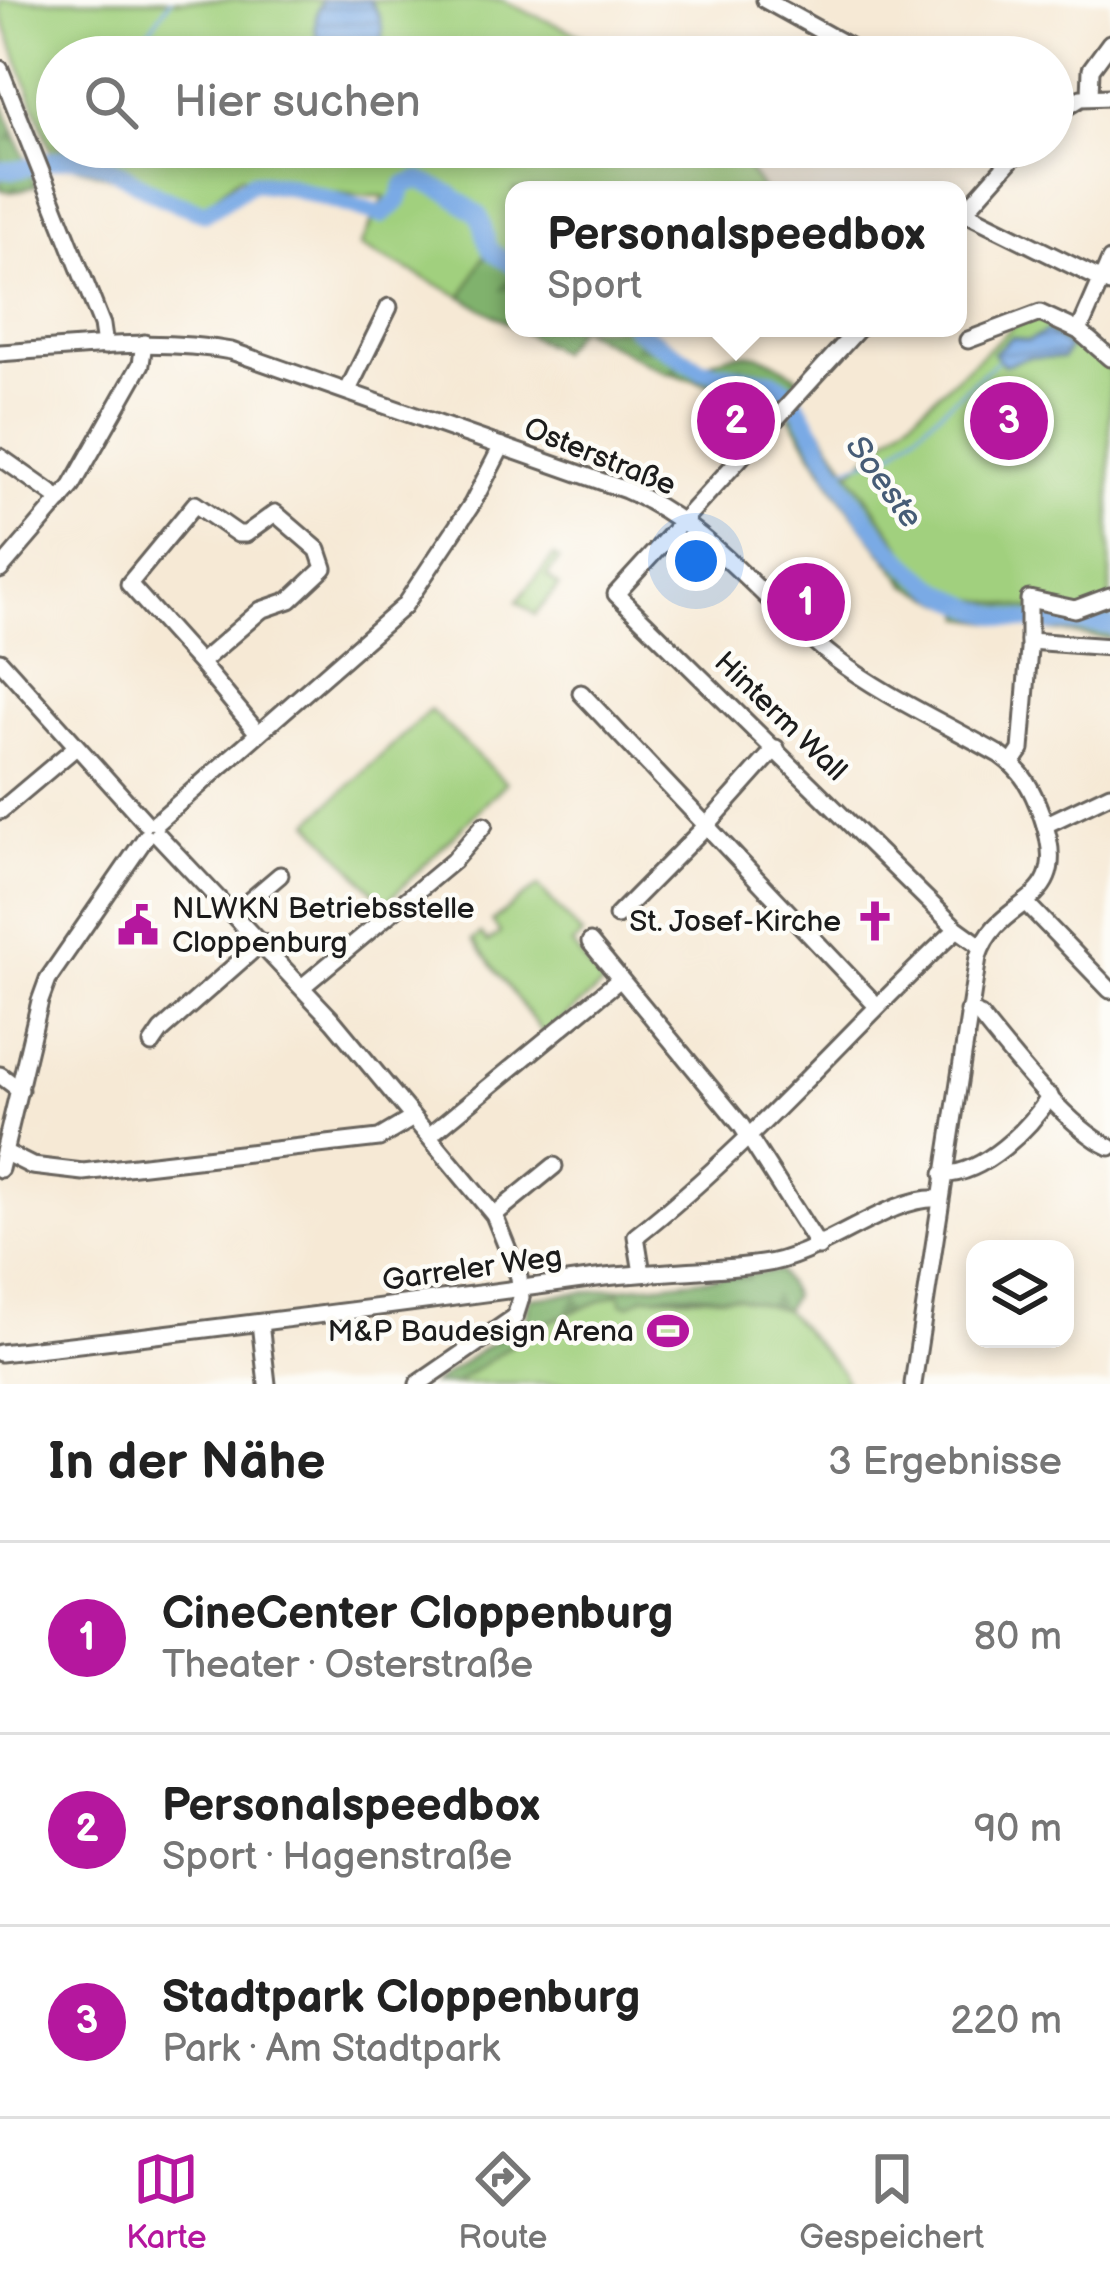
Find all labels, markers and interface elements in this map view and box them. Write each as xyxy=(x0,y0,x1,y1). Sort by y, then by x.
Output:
search box xyxy=(36,36,1074,168)
icon: search xyxy=(78,69,144,135)
text: Hier suchen xyxy=(174,75,421,130)
popup xyxy=(505,181,967,337)
text: Personalspeedbox xyxy=(547,208,925,263)
text: Sport xyxy=(547,263,642,310)
pin: 2 xyxy=(697,376,775,466)
pin: 3 xyxy=(970,376,1048,466)
street label: Osterstraße xyxy=(518,410,681,504)
water label: Soeste xyxy=(836,428,930,536)
your location xyxy=(666,531,726,591)
pin: 1 xyxy=(767,557,845,647)
street label: Hinterm Wall xyxy=(706,645,854,789)
place label: NLWKN Betriebsstelle Cloppenburg xyxy=(172,891,475,961)
church icon: St. Josef-Kirche xyxy=(852,898,898,944)
public building icon: NLWKN Betriebsstelle Cloppenburg xyxy=(115,902,161,948)
place label: St. Josef-Kirche xyxy=(629,904,841,940)
street label: Garreler Weg xyxy=(380,1239,564,1299)
map controls xyxy=(966,1240,1074,1348)
button: layers xyxy=(966,1240,1074,1348)
sports icon: M&P Baudesign Arena xyxy=(645,1308,691,1354)
place label: M&P Baudesign Arena xyxy=(328,1314,634,1350)
text: In der Nähe xyxy=(48,1432,326,1493)
text: 3 Ergebnisse xyxy=(828,1439,1062,1486)
text: CineCenter Cloppenburg xyxy=(162,1587,673,1642)
text: 1 xyxy=(79,1614,95,1661)
text: 80 m xyxy=(974,1614,1062,1661)
text: Theater · Osterstraße xyxy=(162,1642,533,1689)
text: Personalspeedbox xyxy=(162,1779,540,1834)
text: 2 xyxy=(75,1806,99,1853)
text: 90 m xyxy=(974,1806,1062,1853)
text: Sport · Hagenstraße xyxy=(162,1834,512,1881)
text: Stadtpark Cloppenburg xyxy=(162,1971,640,2026)
text: 3 xyxy=(76,1998,98,2045)
text: 220 m xyxy=(950,1998,1062,2045)
text: Park · Am Stadtpark xyxy=(162,2026,500,2073)
tab: Karte xyxy=(126,2146,207,2258)
tab: Route xyxy=(458,2146,547,2258)
tab: Gespeichert xyxy=(799,2146,984,2258)

